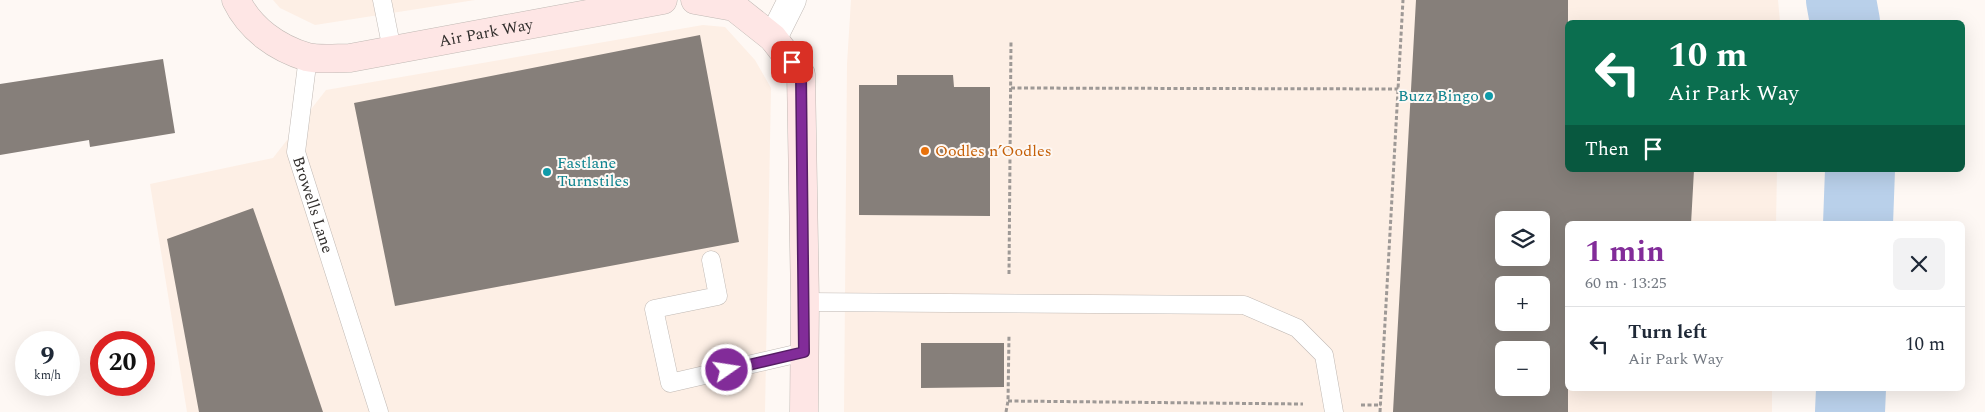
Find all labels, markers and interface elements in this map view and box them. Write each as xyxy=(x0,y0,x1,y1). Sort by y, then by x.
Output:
street label: Air Park Way xyxy=(437,12,536,53)
text: 10 m xyxy=(1668,29,1748,82)
icon: left xyxy=(1585,40,1650,105)
pin xyxy=(771,41,813,83)
icon: arrive xyxy=(778,48,806,76)
text: Air Park Way xyxy=(1668,77,1799,110)
place label: Buzz Bingo xyxy=(1398,84,1479,108)
marker: Buzz Bingo xyxy=(1483,90,1495,102)
text: Then xyxy=(1585,135,1629,164)
icon: arrive xyxy=(1639,135,1667,163)
place label: Oodles n’Oodles xyxy=(935,139,1052,163)
marker: Oodles n’Oodles xyxy=(919,145,931,157)
place label: Fastlane Turnstiles xyxy=(557,151,629,193)
street label: Browells Lane xyxy=(286,153,340,256)
marker: Fastlane Turnstiles xyxy=(541,166,553,178)
map controls xyxy=(1495,211,1550,396)
button: layers xyxy=(1495,211,1550,266)
text: 1 min xyxy=(1585,229,1665,275)
button: close xyxy=(1893,238,1945,290)
text: 60 m · 13:25 xyxy=(1585,271,1667,295)
button: + xyxy=(1495,276,1550,331)
text: Turn left xyxy=(1628,318,1707,347)
icon: left xyxy=(1585,330,1613,358)
text: 10 m xyxy=(1905,330,1945,359)
speed limit sign: 20 xyxy=(90,331,155,396)
text: 9 xyxy=(40,338,55,376)
button: − xyxy=(1495,341,1550,396)
position arrow xyxy=(700,343,752,395)
text: Air Park Way xyxy=(1628,347,1723,371)
text: km/h xyxy=(34,366,61,385)

